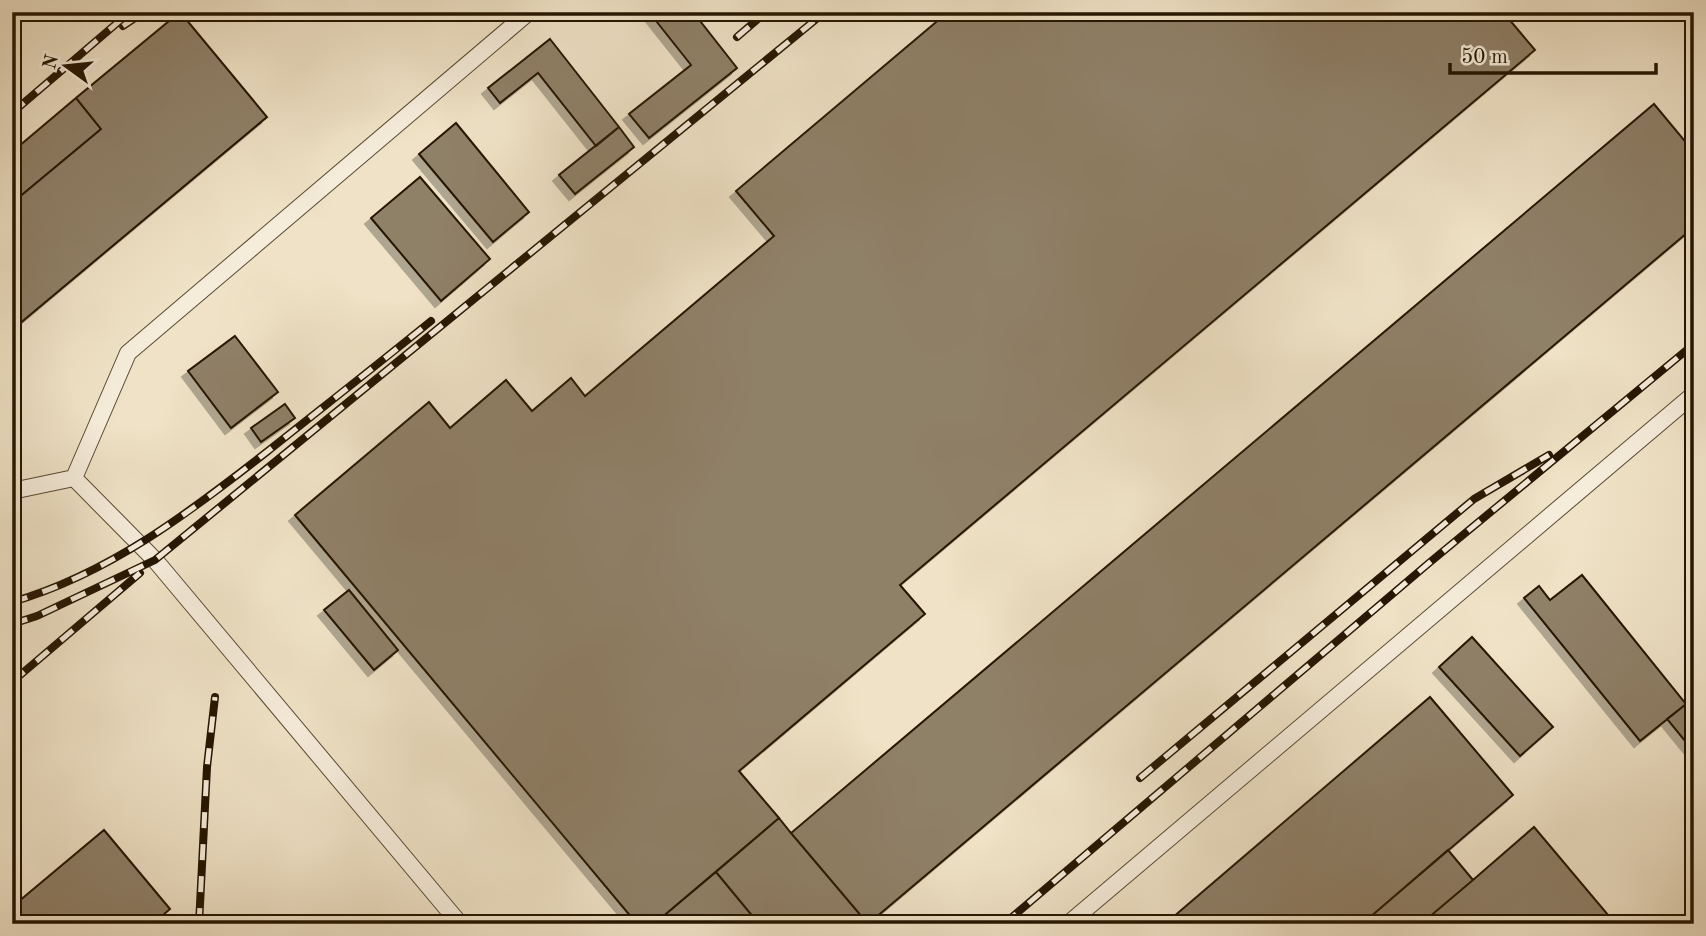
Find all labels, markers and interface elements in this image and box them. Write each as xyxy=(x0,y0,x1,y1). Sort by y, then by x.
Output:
north arrow xyxy=(32,32,102,102)
scale bar xyxy=(1450,32,1657,76)
text: 50 m xyxy=(1461,47,1508,68)
text: N xyxy=(41,52,63,72)

